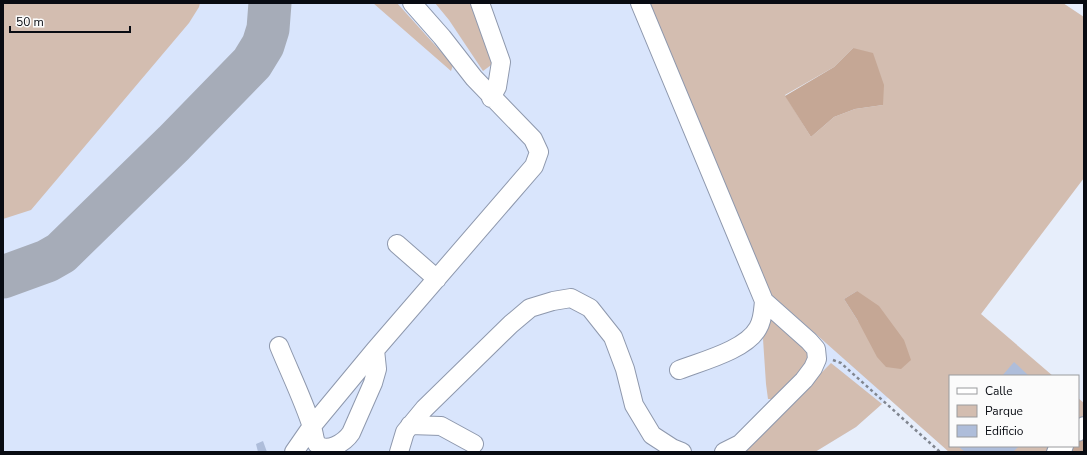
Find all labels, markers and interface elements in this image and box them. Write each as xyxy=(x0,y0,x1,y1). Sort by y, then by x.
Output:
scale bar xyxy=(10,8,130,34)
text: 50 m xyxy=(16,14,44,30)
legend xyxy=(949,375,1079,447)
text: Calle xyxy=(985,383,1013,399)
text: Parque xyxy=(985,403,1023,419)
text: Edificio xyxy=(985,423,1024,439)

